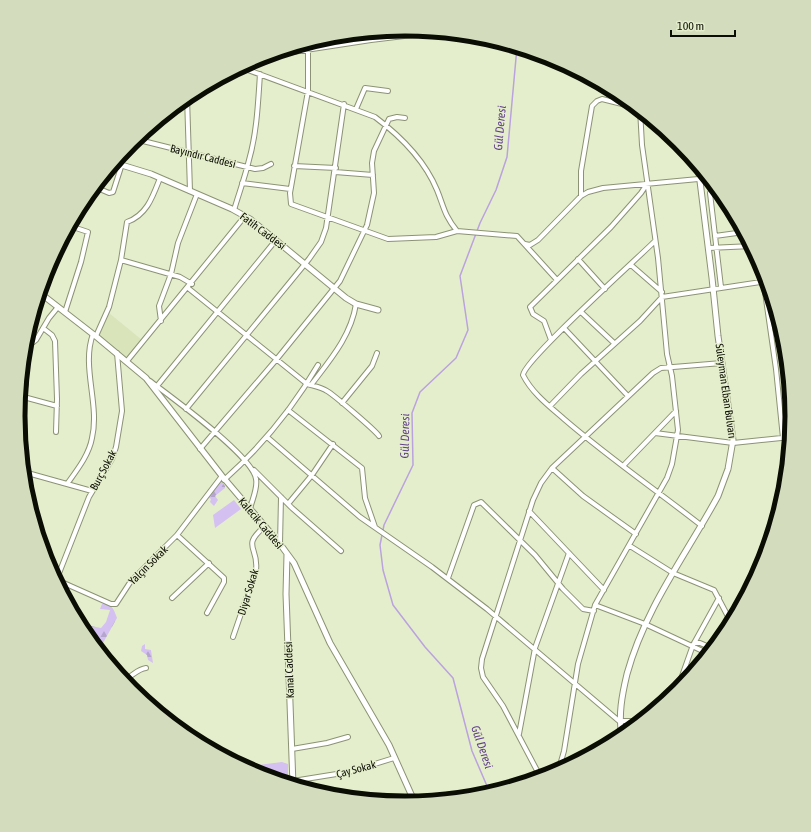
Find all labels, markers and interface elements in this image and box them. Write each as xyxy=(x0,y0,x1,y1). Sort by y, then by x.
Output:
scale bar xyxy=(671,12,735,38)
text: 100 m xyxy=(677,19,704,33)
water label: Gül Deresi xyxy=(491,105,509,151)
street label: Bayındır Caddesi xyxy=(169,142,237,170)
street label: Fatih Caddesi xyxy=(238,210,288,252)
street label: Süleyman Elban Bulvarı xyxy=(713,343,739,439)
water label: Gül Deresi xyxy=(398,413,412,459)
street label: Burç Sokak xyxy=(87,448,119,492)
street label: Kalecik Caddesi xyxy=(236,495,286,551)
street label: Yalçın Sokak xyxy=(126,543,170,587)
street label: Diyar Sokak xyxy=(235,567,261,617)
street label: Kanal Caddesi xyxy=(282,641,296,699)
water label: Gül Deresi xyxy=(468,724,496,771)
street label: Çay Sokak xyxy=(335,758,377,780)

